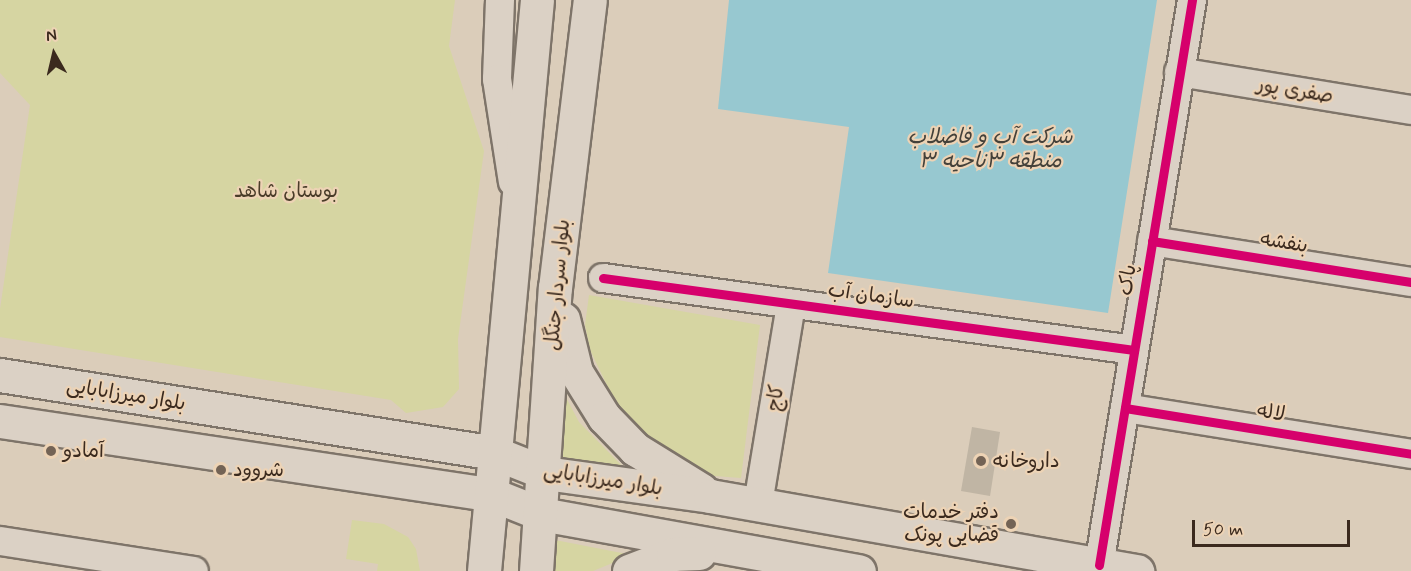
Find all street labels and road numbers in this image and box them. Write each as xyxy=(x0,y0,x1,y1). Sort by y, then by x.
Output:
street label: صفری پور xyxy=(1255,73,1335,109)
street label: بلوار سردار جنگل xyxy=(540,218,576,352)
street label: بنفشه xyxy=(1259,227,1309,259)
street label: پاک xyxy=(1114,263,1142,297)
street label: سازمان آب xyxy=(826,278,916,314)
street label: بلوار میرزابابایی xyxy=(65,374,187,416)
street label: کاج xyxy=(762,383,790,413)
street label: لاله xyxy=(1255,399,1287,427)
street label: بلوار میرزابابایی xyxy=(542,459,664,501)

